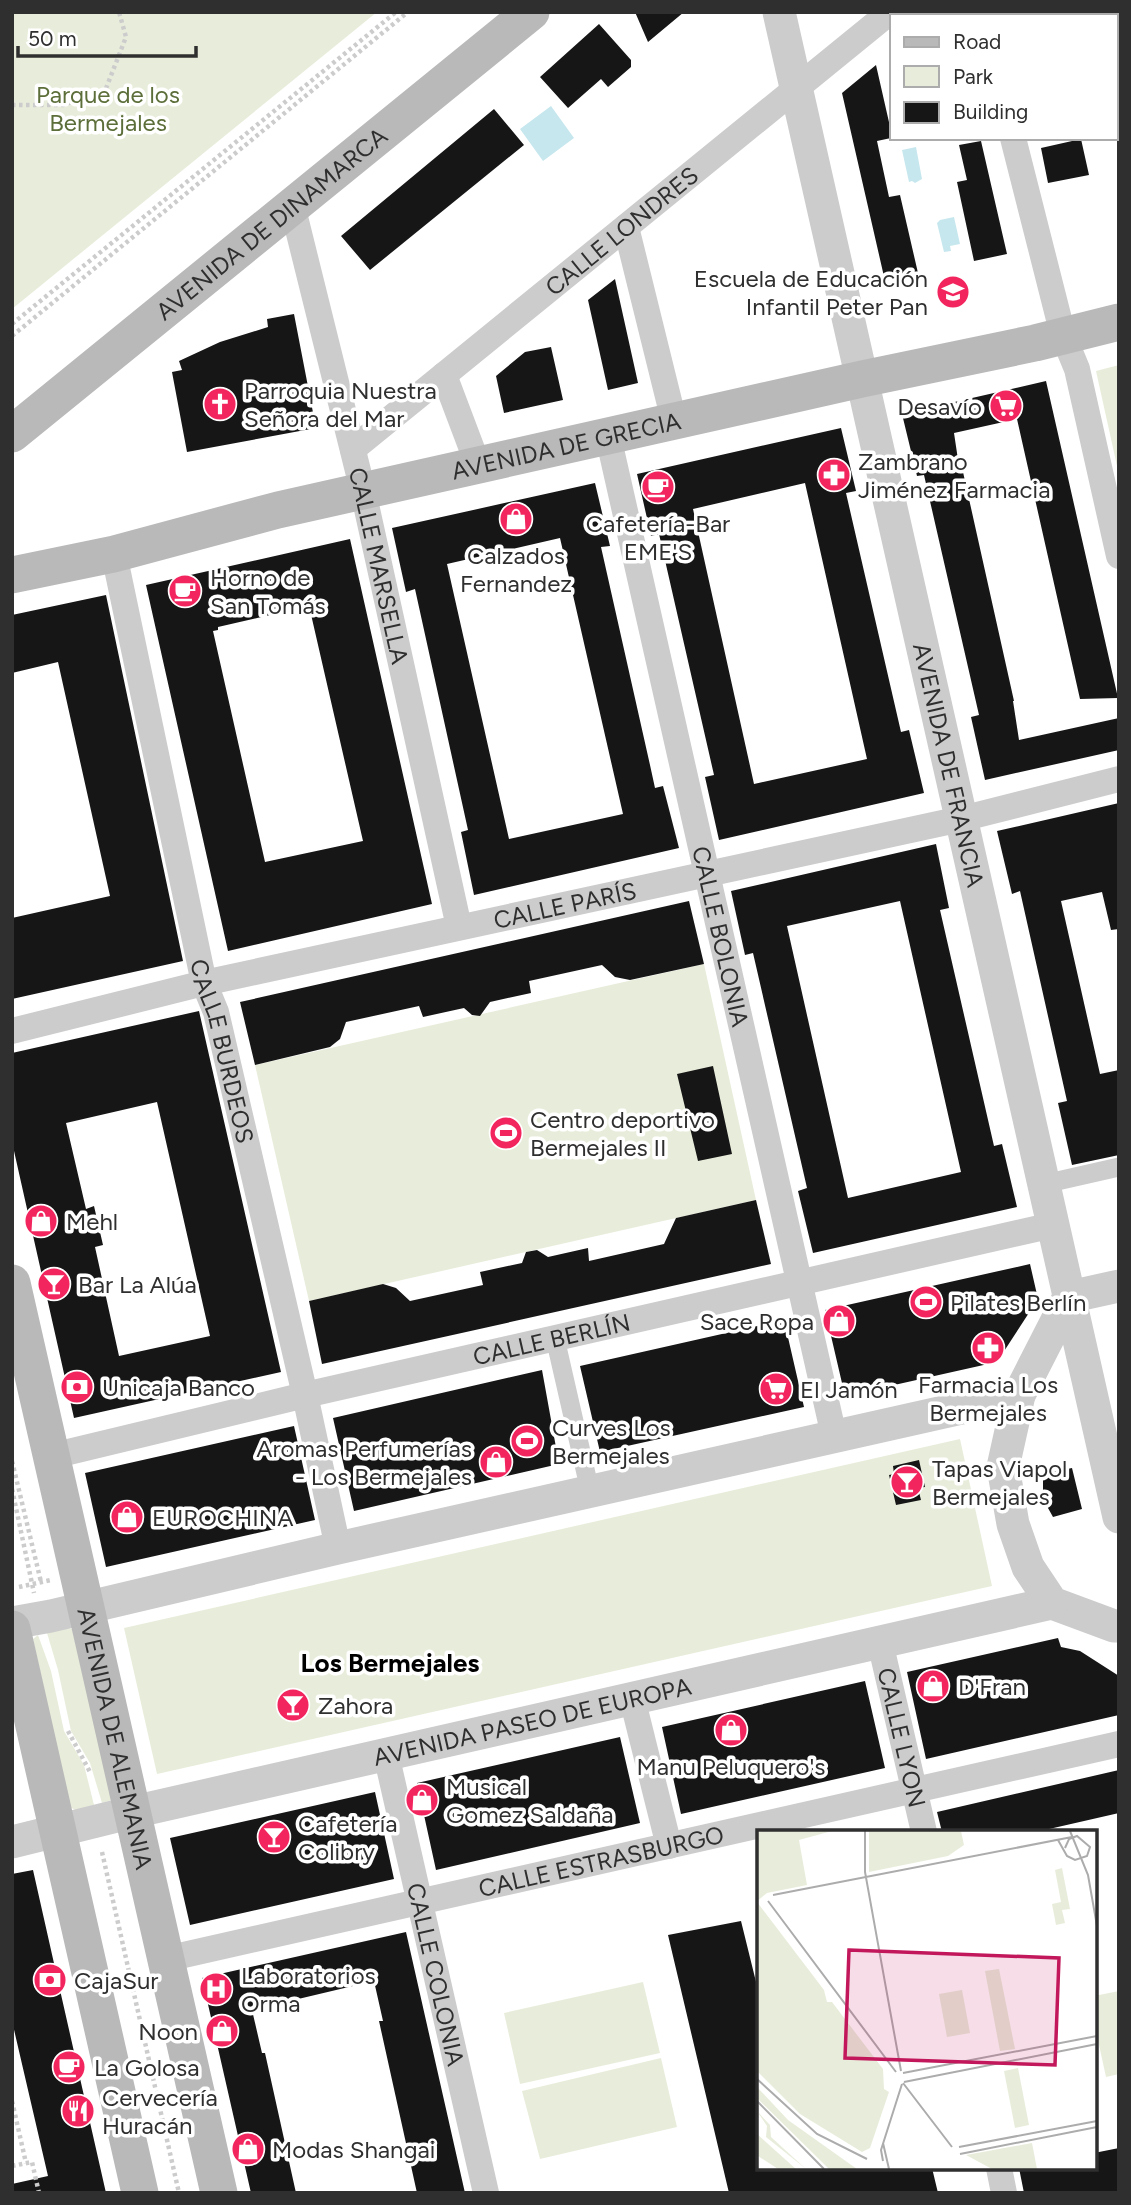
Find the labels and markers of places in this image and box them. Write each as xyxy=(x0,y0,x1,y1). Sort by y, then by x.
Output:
place label: Escuela de Educación Infantil Peter Pan xyxy=(694,264,928,321)
school or university icon: Escuela de Educación Infantil Peter Pan xyxy=(934,273,972,311)
place label: Parroquia Nuestra Señora del Mar xyxy=(244,376,437,433)
church icon: Parroquia Nuestra Señora del Mar xyxy=(201,385,239,423)
supermarket icon: Desavío xyxy=(987,387,1025,425)
place label: Desavío xyxy=(897,392,982,421)
place label: Zambrano Jiménez Farmacia xyxy=(858,447,1050,504)
pharmacy icon: Zambrano Jiménez Farmacia xyxy=(815,456,853,494)
cafe icon: Cafetería-Bar EME'S xyxy=(639,468,677,506)
shop icon: Calzados Fernandez xyxy=(497,500,535,538)
place label: Cafetería-Bar EME'S xyxy=(586,509,730,566)
place label: Calzados Fernandez xyxy=(460,541,572,598)
place label: Horno de San Tomás xyxy=(210,563,326,620)
cafe icon: Horno de San Tomás xyxy=(166,572,204,610)
place label: Centro deportivo Bermejales II xyxy=(530,1105,715,1162)
sports icon: Centro deportivo Bermejales II xyxy=(487,1114,525,1152)
shop icon: Mehl xyxy=(22,1202,60,1240)
place label: Mehl xyxy=(66,1207,118,1236)
bar icon: Bar La Alúa xyxy=(35,1265,73,1303)
place label: Bar La Alúa xyxy=(78,1270,197,1299)
sports icon: Pilates Berlín xyxy=(907,1283,945,1321)
place label: Pilates Berlín xyxy=(950,1288,1086,1317)
shop icon: Sace Ropa xyxy=(820,1302,858,1340)
place label: Sace Ropa xyxy=(700,1307,814,1336)
pharmacy icon: Farmacia Los Bermejales xyxy=(969,1329,1007,1367)
bank icon: Unicaja Banco xyxy=(58,1368,96,1406)
supermarket icon: El Jamón xyxy=(757,1370,795,1408)
place label: Farmacia Los Bermejales xyxy=(918,1370,1058,1427)
place label: Unicaja Banco xyxy=(102,1373,255,1402)
place label: El Jamón xyxy=(800,1375,898,1404)
place label: Curves Los Bermejales xyxy=(552,1413,671,1470)
sports icon: Curves Los Bermejales xyxy=(508,1422,546,1460)
place label: Aromas Perfumerías - Los Bermejales xyxy=(256,1434,472,1491)
shop icon: Aromas Perfumerías - Los Bermejales xyxy=(477,1443,515,1481)
place label: Tapas Viapol Bermejales xyxy=(932,1454,1067,1511)
bar icon: Tapas Viapol Bermejales xyxy=(888,1463,926,1501)
shop icon: EUROCHINA xyxy=(108,1498,146,1536)
place label: EUROCHINA xyxy=(152,1503,294,1532)
shop icon: D'Fran xyxy=(914,1667,952,1705)
place label: D'Fran xyxy=(958,1672,1026,1701)
bar icon: Zahora xyxy=(274,1686,312,1724)
place label: Zahora xyxy=(318,1691,393,1720)
shop icon: Manu Peluquero's xyxy=(712,1711,750,1749)
place label: Manu Peluquero's xyxy=(636,1752,826,1781)
place label: Musical Gomez Saldaña xyxy=(446,1772,614,1829)
shop icon: Musical Gomez Saldaña xyxy=(403,1781,441,1819)
place label: Cafetería Colibry xyxy=(298,1809,397,1866)
bar icon: Cafetería Colibry xyxy=(255,1818,293,1856)
bank icon: CajaSur xyxy=(31,1961,69,1999)
place label: Laboratorios Orma xyxy=(241,1961,376,2018)
place label: CajaSur xyxy=(74,1966,158,1995)
hospital icon: Laboratorios Orma xyxy=(197,1970,235,2008)
shop icon: Noon xyxy=(203,2012,241,2050)
place label: Noon xyxy=(138,2017,198,2046)
cafe icon: La Golosa xyxy=(50,2048,88,2086)
place label: La Golosa xyxy=(94,2053,199,2082)
place label: Cervecería Huracán xyxy=(102,2083,218,2140)
restaurant icon: Cervecería Huracán xyxy=(59,2092,97,2130)
shop icon: Modas Shangai xyxy=(229,2130,267,2168)
place label: Modas Shangai xyxy=(272,2135,435,2164)

